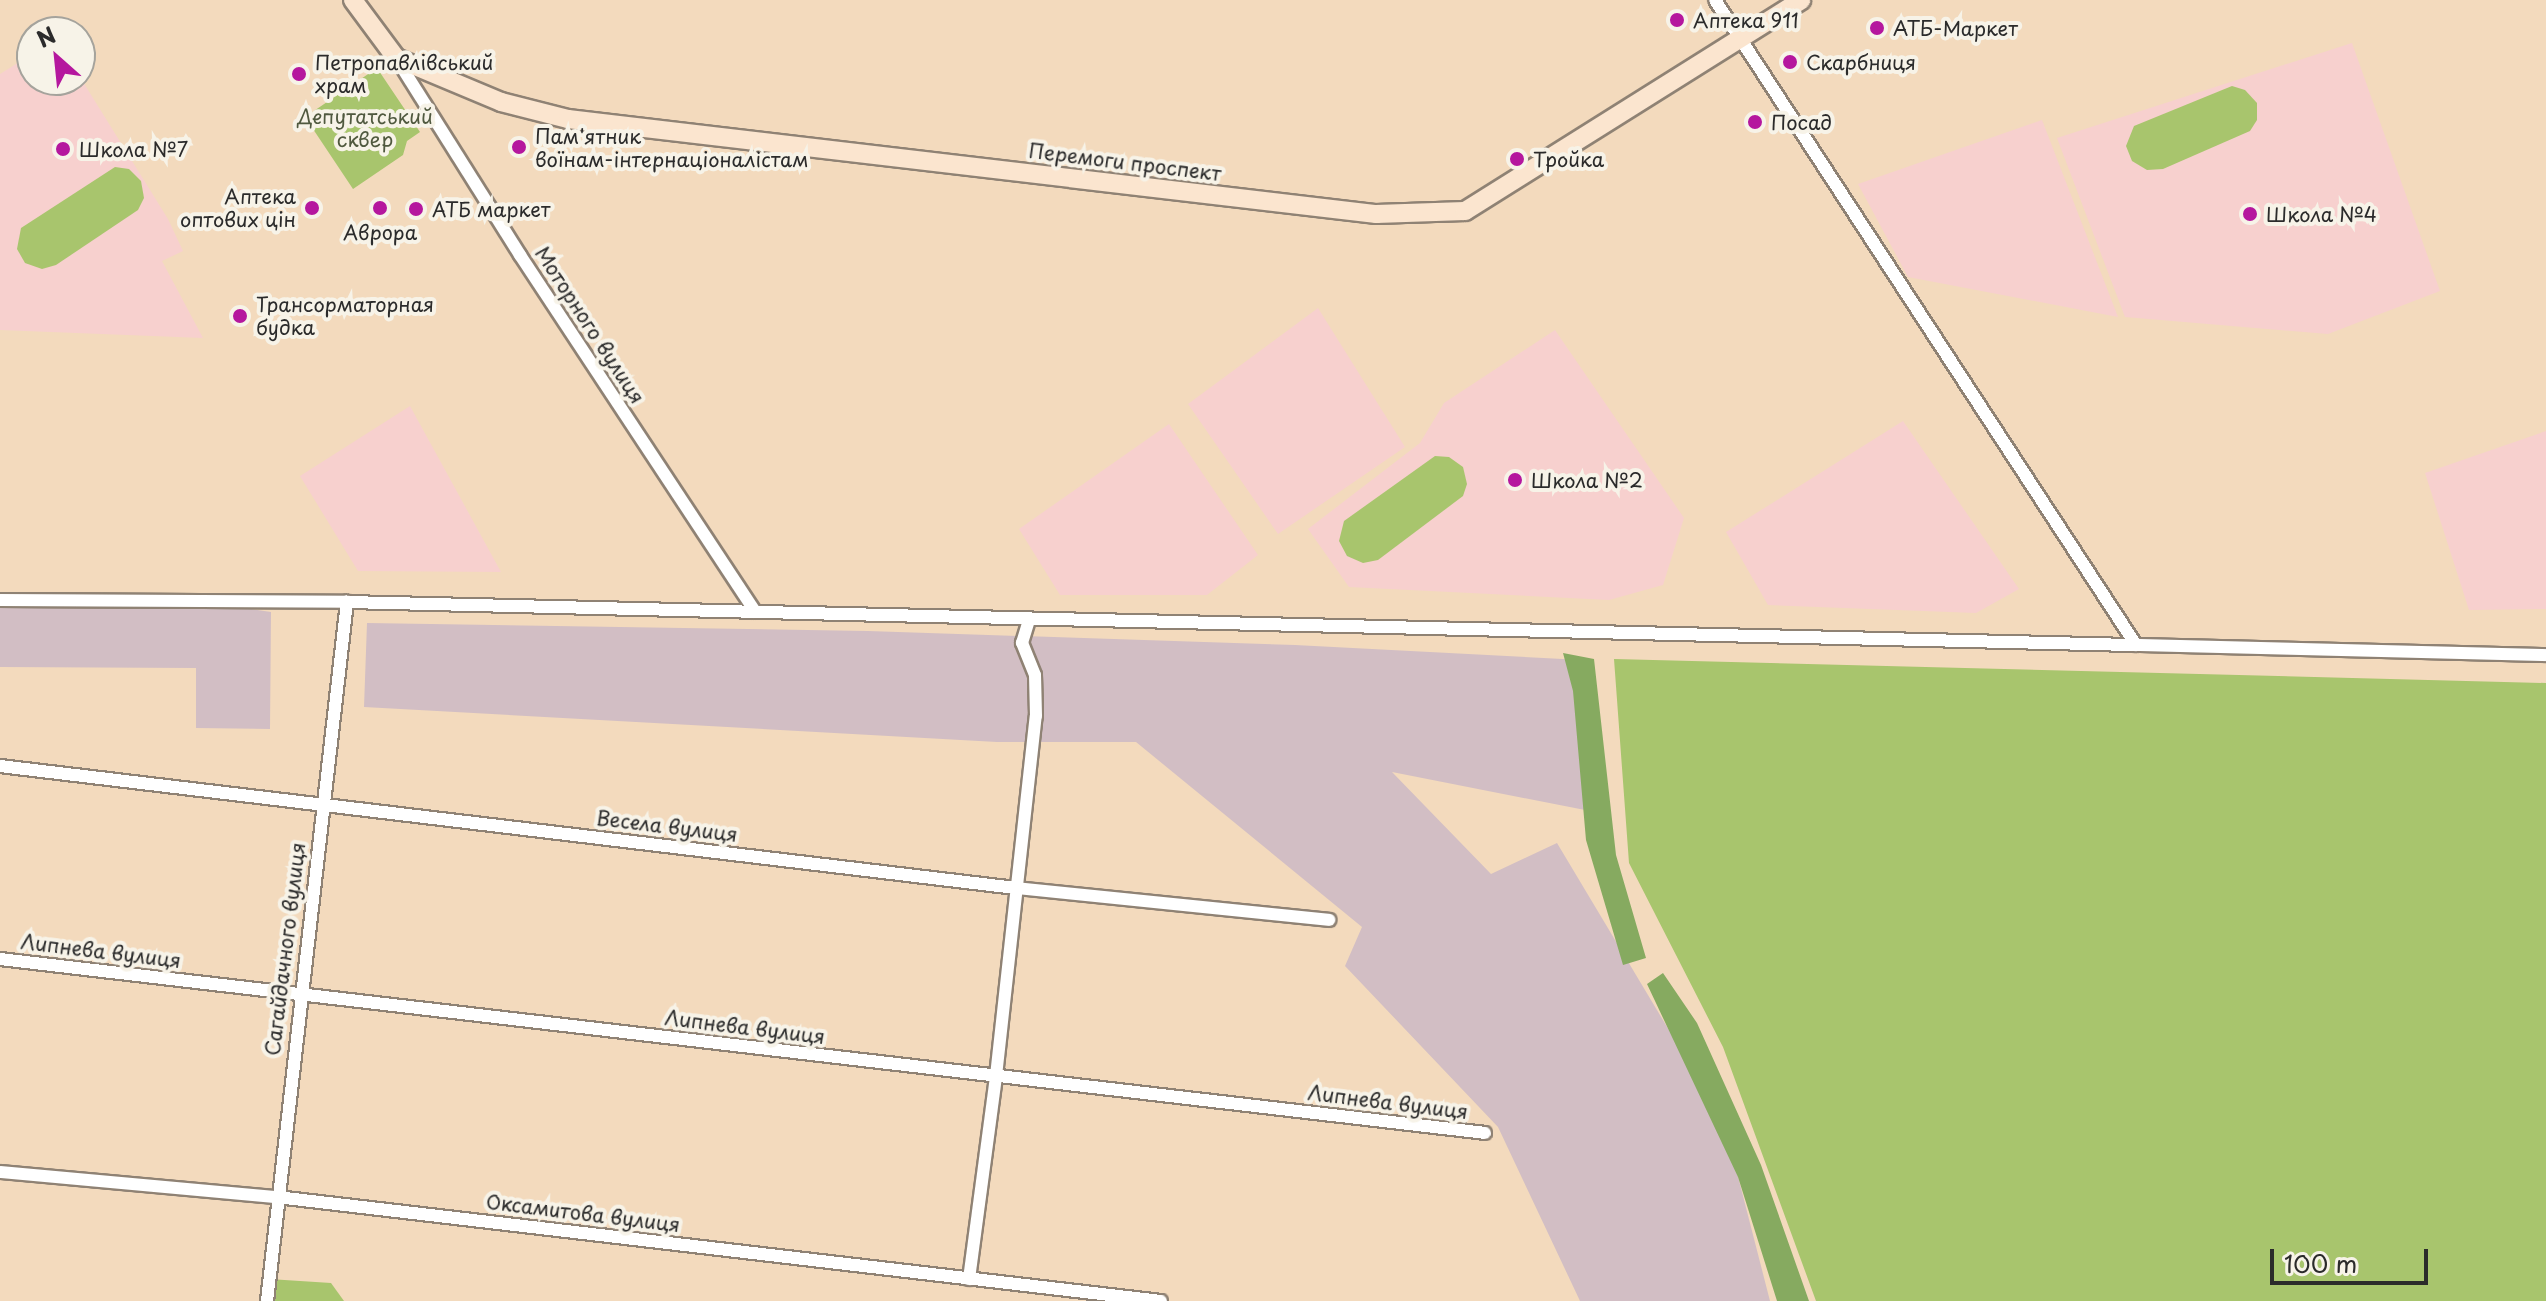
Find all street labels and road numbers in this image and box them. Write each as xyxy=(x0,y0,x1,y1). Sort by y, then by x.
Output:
street label: Перемоги проспект xyxy=(1027,138,1223,186)
street label: Моторного вулиця xyxy=(530,242,650,408)
street label: Весела вулиця xyxy=(594,805,740,847)
street label: Сагайдачного вулиця xyxy=(260,841,310,1057)
street label: Липнева вулиця xyxy=(19,929,183,973)
street label: Липнева вулиця xyxy=(663,1005,827,1049)
street label: Липнева вулиця xyxy=(1306,1080,1470,1124)
street label: Оксамитова вулиця xyxy=(484,1189,682,1237)

